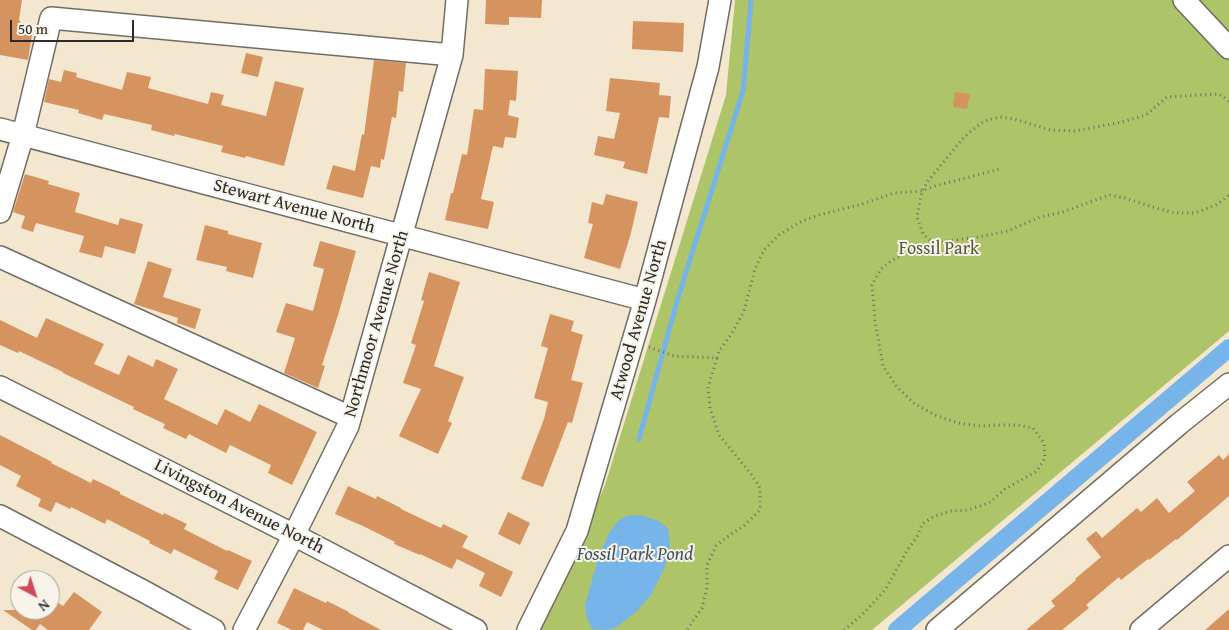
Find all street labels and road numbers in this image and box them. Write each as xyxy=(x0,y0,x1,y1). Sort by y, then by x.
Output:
street label: Stewart Avenue North xyxy=(211,175,377,239)
street label: Northmoor Avenue North xyxy=(340,228,414,420)
street label: Atwood Avenue North xyxy=(606,237,672,403)
street label: Livingston Avenue North xyxy=(150,455,328,559)

